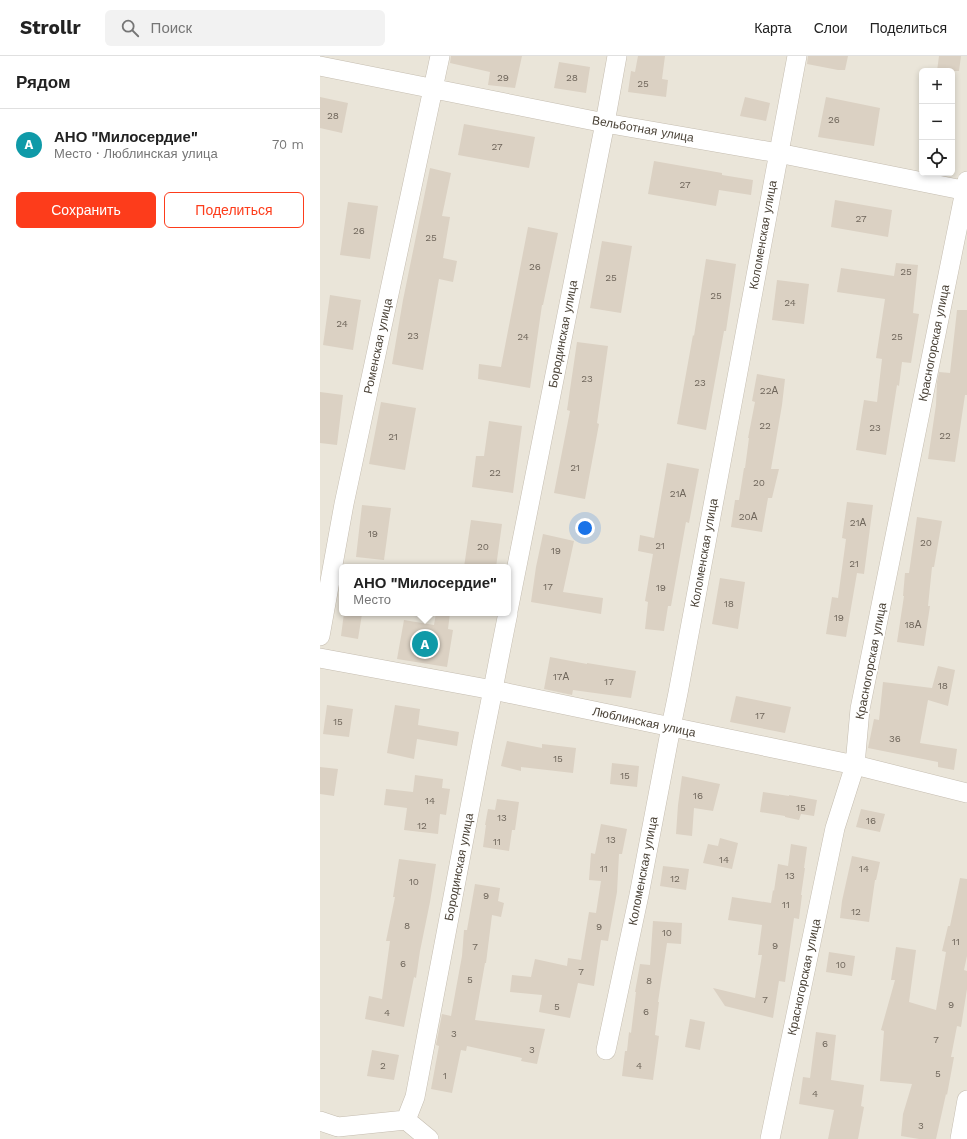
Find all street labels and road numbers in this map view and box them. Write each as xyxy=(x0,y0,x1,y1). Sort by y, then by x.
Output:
street label: Вельботная улица xyxy=(591,113,695,145)
street label: Коломенская улица xyxy=(747,179,780,291)
street label: Бородинская улица xyxy=(546,278,580,389)
street label: Красногорская улица xyxy=(916,283,952,403)
street label: Роменская улица xyxy=(361,297,395,395)
street label: Коломенская улица xyxy=(688,497,721,609)
street label: Красногорская улица xyxy=(853,601,889,721)
street label: Люблинская улица xyxy=(591,704,697,740)
street label: Бородинская улица xyxy=(442,811,476,922)
street label: Коломенская улица xyxy=(626,815,660,927)
street label: Красногорская улица xyxy=(785,917,823,1037)

